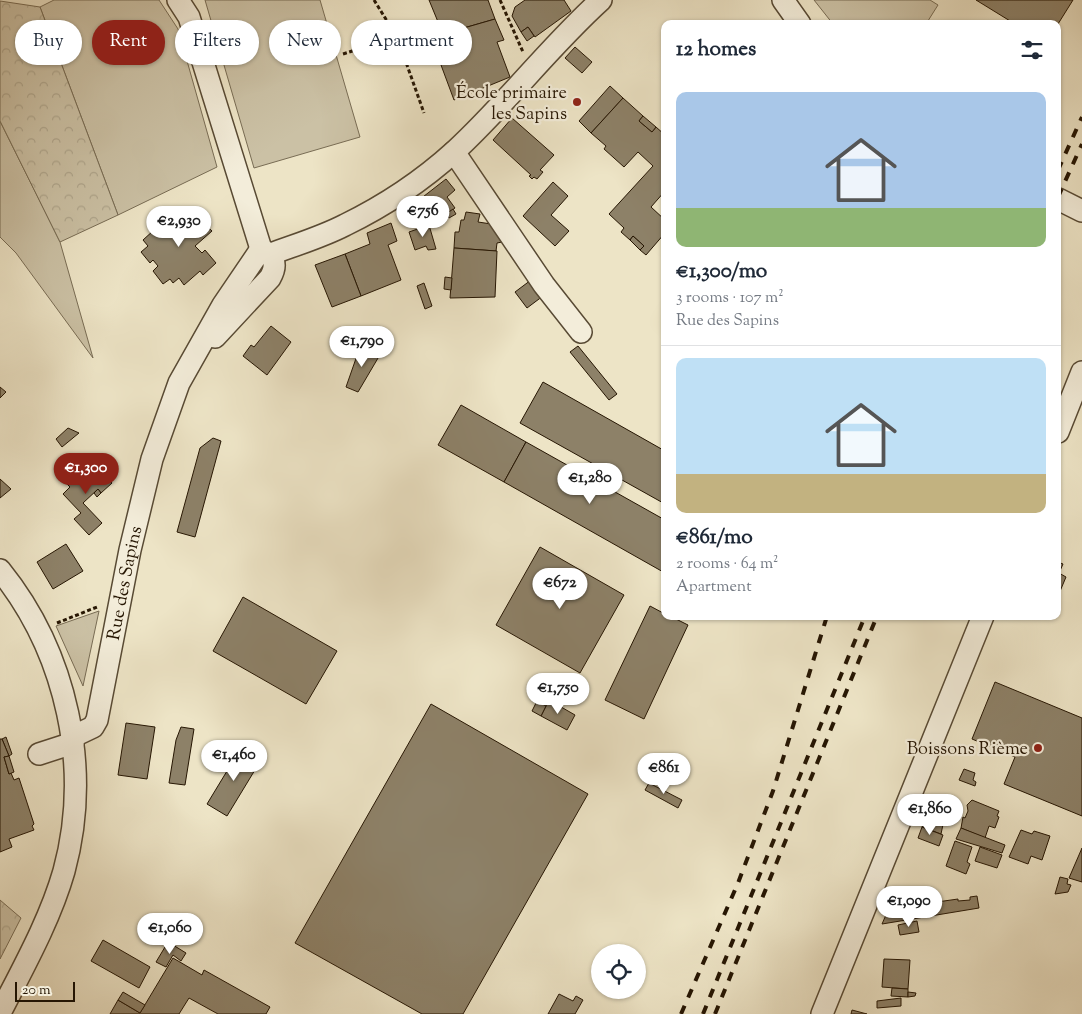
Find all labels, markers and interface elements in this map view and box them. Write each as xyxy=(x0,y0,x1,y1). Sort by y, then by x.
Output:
chip: Buy xyxy=(15,20,82,65)
chip: Rent xyxy=(92,20,165,65)
chip: Filters xyxy=(175,20,259,65)
chip: New xyxy=(269,20,341,65)
chip: Apartment xyxy=(351,20,472,65)
text: 12 homes xyxy=(676,35,756,65)
icon: filters xyxy=(1018,36,1046,64)
place label: École primaire les Sapins xyxy=(456,81,567,128)
marker: École primaire les Sapins xyxy=(571,96,583,108)
icon: home xyxy=(816,125,906,215)
pin: €756 xyxy=(393,196,453,238)
text: €756 xyxy=(407,200,439,223)
pin: €2,930 xyxy=(138,206,220,248)
text: €2,930 xyxy=(157,210,201,233)
text: €1,300/mo xyxy=(676,257,767,287)
text: 3 rooms · 107 m² xyxy=(676,287,784,310)
text: Rue des Sapins xyxy=(676,310,779,333)
pin: €1,790 xyxy=(321,326,403,368)
text: €1,790 xyxy=(340,330,384,353)
icon: home xyxy=(816,390,906,480)
pin: €1,300 xyxy=(45,452,127,495)
text: €1,300 xyxy=(65,457,107,480)
pin: €1,280 xyxy=(549,462,631,505)
text: €1,280 xyxy=(568,467,612,490)
text: €861/mo xyxy=(676,523,753,553)
street label: Rue des Sapins xyxy=(102,524,150,643)
text: 2 rooms · 64 m² xyxy=(676,553,779,576)
pin: €672 xyxy=(530,568,590,610)
text: €672 xyxy=(543,572,577,595)
text: Apartment xyxy=(676,576,752,599)
pin: €1,750 xyxy=(517,672,599,715)
text: €1,750 xyxy=(537,677,579,700)
place label: Boissons Rième xyxy=(907,737,1028,763)
pin: €1,460 xyxy=(193,740,275,782)
marker: Boissons Rième xyxy=(1032,742,1044,754)
text: €1,460 xyxy=(212,744,256,767)
pin: €861 xyxy=(634,752,694,795)
text: €861 xyxy=(648,757,680,780)
pin: €1,860 xyxy=(889,794,971,836)
text: €1,860 xyxy=(908,798,952,821)
pin: €1,090 xyxy=(868,886,950,928)
text: €1,090 xyxy=(887,890,931,913)
pin: €1,060 xyxy=(129,912,211,955)
text: €1,060 xyxy=(148,917,192,940)
map controls xyxy=(591,944,646,999)
button: locate xyxy=(591,944,646,999)
scale bar xyxy=(15,979,75,1002)
text: 20 m xyxy=(22,981,51,1001)

